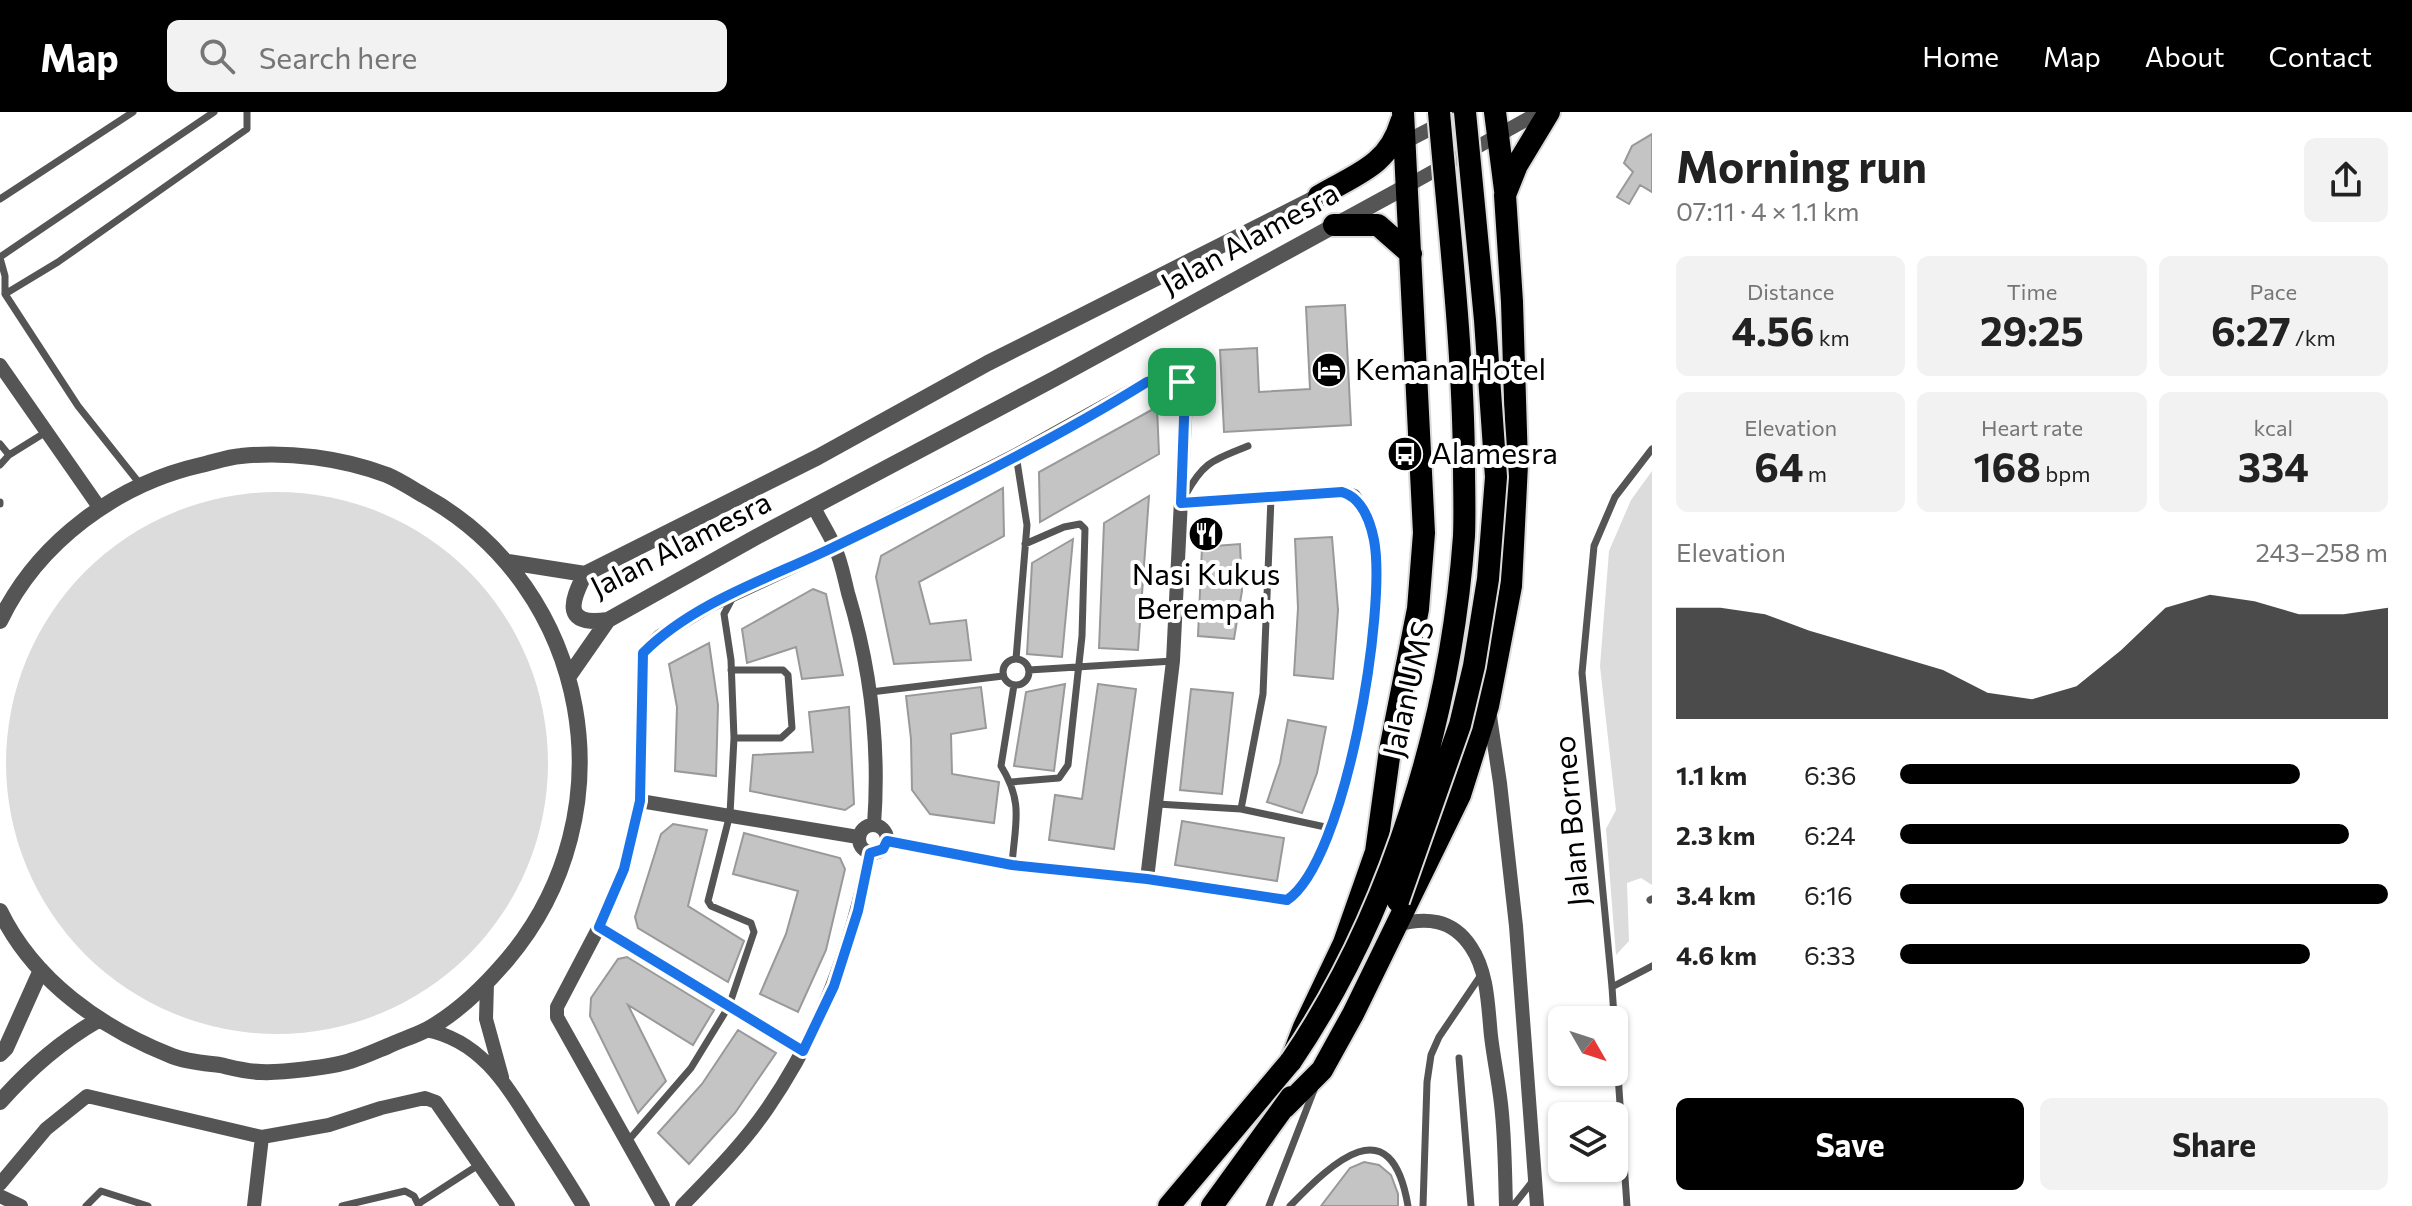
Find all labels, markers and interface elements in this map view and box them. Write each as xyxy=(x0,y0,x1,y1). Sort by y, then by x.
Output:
search box xyxy=(167,20,727,92)
text: Map xyxy=(40,33,119,80)
icon: search xyxy=(195,34,239,78)
text: Search here xyxy=(259,38,417,75)
text: Home xyxy=(1922,39,1999,73)
text: Map xyxy=(2043,39,2101,73)
text: About xyxy=(2145,39,2225,73)
text: Contact xyxy=(2269,39,2372,73)
text: Morning run xyxy=(1676,138,1927,192)
button: share xyxy=(2304,138,2388,222)
street label: Jalan Alamesra xyxy=(1153,173,1344,301)
text: 07:11 · 4 × 1.1 km xyxy=(1676,195,1859,226)
text: Distance xyxy=(1747,278,1834,305)
text: Time xyxy=(2007,278,2057,305)
text: Pace xyxy=(2249,278,2297,305)
text: 4.56 xyxy=(1732,305,1814,354)
text: 29:25 xyxy=(1980,305,2084,354)
text: 6:27 xyxy=(2211,305,2291,354)
text: km xyxy=(1814,324,1850,351)
text: /km xyxy=(2291,324,2336,351)
pin xyxy=(1148,348,1216,416)
place label: Kemana Hotel xyxy=(1355,349,1546,386)
hotel icon: Kemana Hotel xyxy=(1310,351,1348,389)
icon: arrive xyxy=(1160,360,1204,404)
text: Elevation xyxy=(1744,414,1837,441)
text: Heart rate xyxy=(1981,414,2083,441)
text: kcal xyxy=(2254,414,2293,441)
place label: Alamesra xyxy=(1431,433,1558,470)
bus stop icon: Alamesra xyxy=(1386,435,1424,473)
text: 64 xyxy=(1754,441,1804,490)
text: 168 xyxy=(1974,441,2041,490)
text: 334 xyxy=(2238,441,2309,490)
text: m xyxy=(1804,460,1827,487)
text: bpm xyxy=(2041,460,2090,487)
street label: Jalan Alamesra xyxy=(583,481,776,604)
restaurant icon: Nasi Kukus Berempah xyxy=(1187,515,1225,553)
text: Elevation xyxy=(1676,536,1786,567)
text: 243–258 m xyxy=(2255,536,2388,567)
place label: Nasi Kukus Berempah xyxy=(1132,554,1280,625)
street label: Jalan UMS xyxy=(1373,617,1440,760)
street label: Jalan Borneo xyxy=(1544,734,1595,908)
text: 1.1 km xyxy=(1676,759,1747,790)
text: 6:36 xyxy=(1804,759,1857,790)
text: 2.3 km xyxy=(1676,819,1755,850)
text: 6:24 xyxy=(1804,819,1856,850)
text: 3.4 km xyxy=(1676,879,1756,910)
text: 6:16 xyxy=(1804,879,1853,910)
text: 4.6 km xyxy=(1676,939,1757,970)
text: 6:33 xyxy=(1804,939,1856,970)
north arrow xyxy=(1548,1006,1628,1086)
map controls xyxy=(1548,1006,1628,1182)
button: Save xyxy=(1676,1098,2024,1190)
button: Share xyxy=(2040,1098,2388,1190)
button: layers xyxy=(1548,1102,1628,1182)

